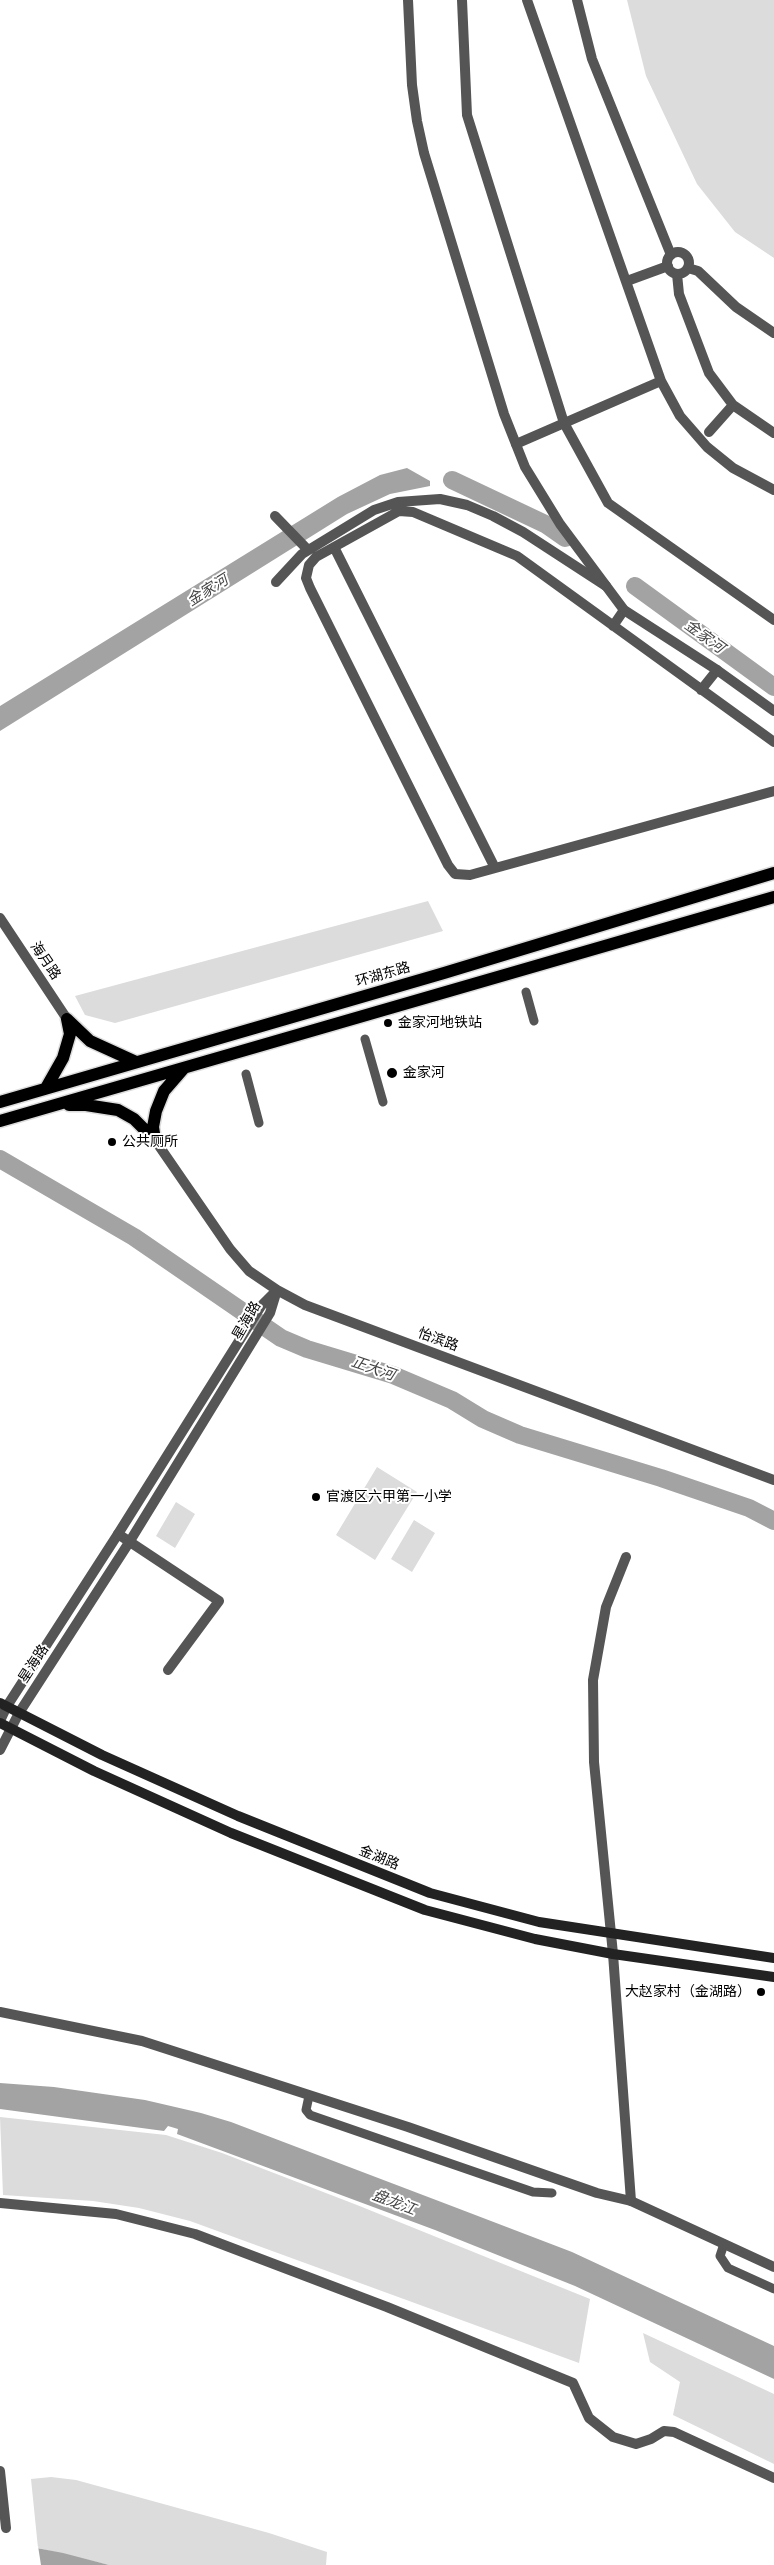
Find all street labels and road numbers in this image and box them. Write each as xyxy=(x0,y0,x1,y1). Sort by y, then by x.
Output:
street label: 海月路 xyxy=(26,939,64,983)
street label: 环湖东路 xyxy=(354,959,412,991)
street label: 星海路 xyxy=(229,1299,265,1343)
street label: 怡滨路 xyxy=(415,1325,461,1355)
street label: 星海路 xyxy=(16,1642,52,1686)
street label: 金湖路 xyxy=(356,1842,402,1874)

